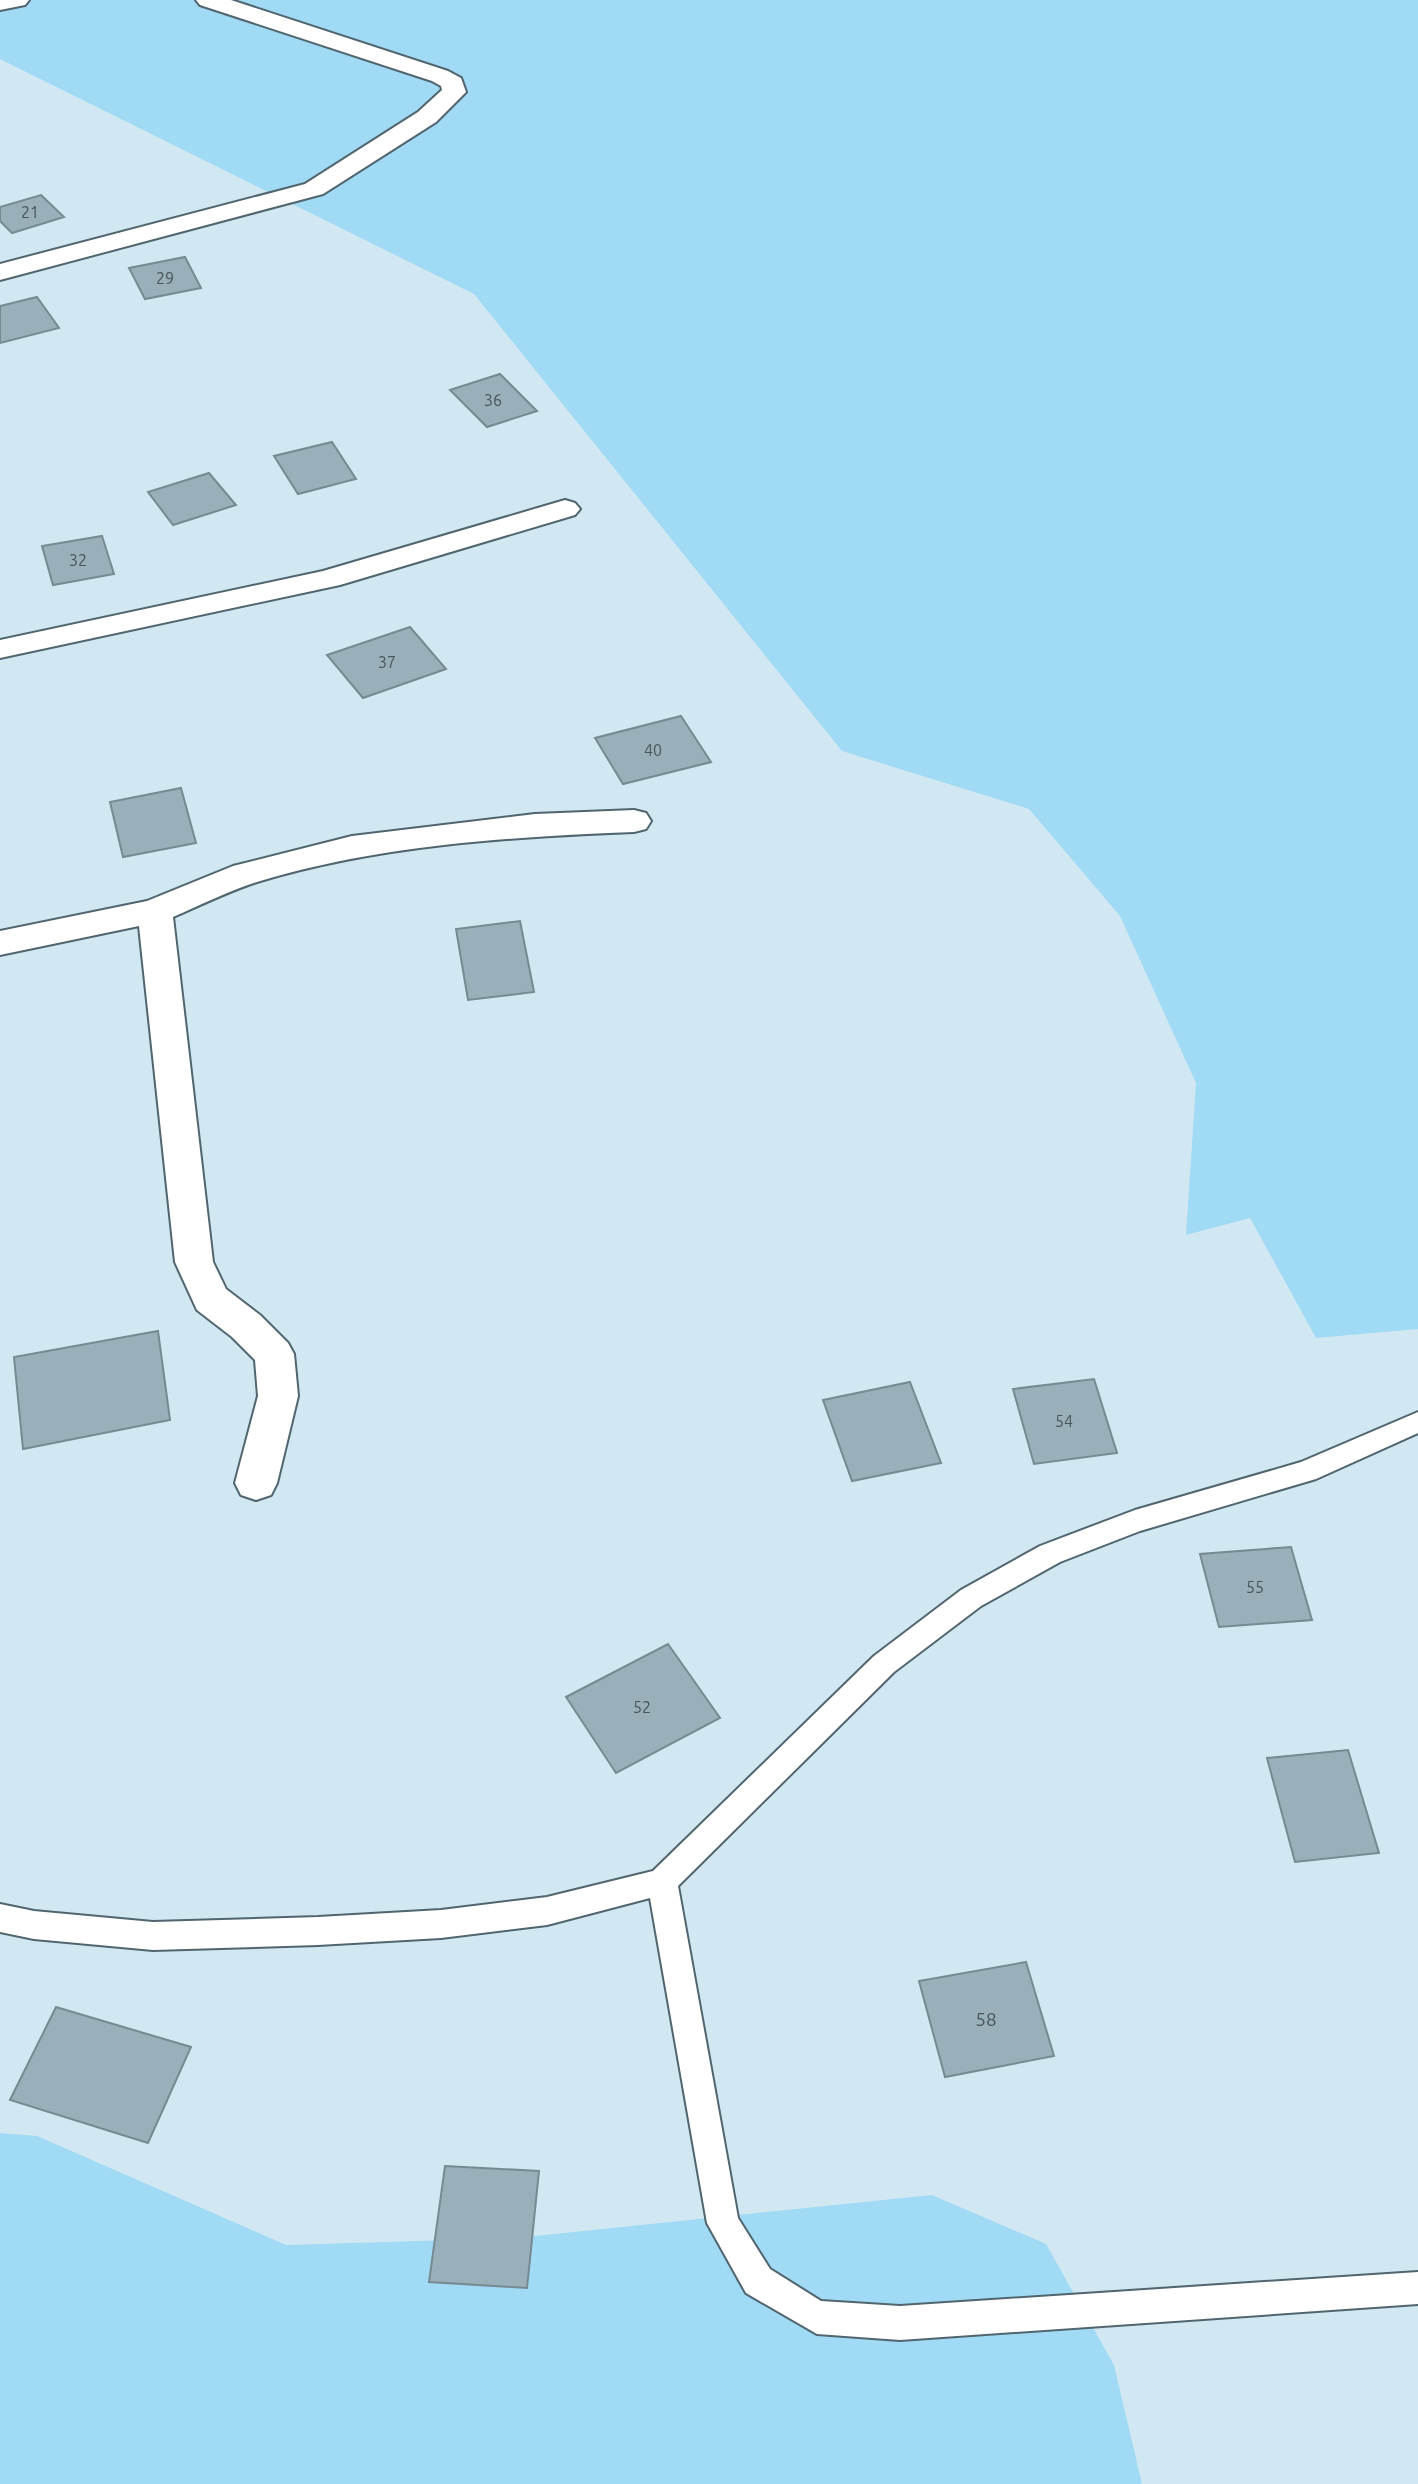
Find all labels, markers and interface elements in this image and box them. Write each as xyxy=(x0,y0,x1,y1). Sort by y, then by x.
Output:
house number: 21 xyxy=(21,203,39,221)
house number: 29 xyxy=(156,269,174,287)
house number: 36 xyxy=(484,391,502,409)
house number: 32 xyxy=(69,551,87,569)
house number: 37 xyxy=(378,653,396,671)
house number: 40 xyxy=(644,741,662,759)
house number: 54 xyxy=(1055,1412,1073,1430)
house number: 55 xyxy=(1246,1578,1264,1596)
house number: 52 xyxy=(633,1698,651,1716)
house number: 58 xyxy=(975,2008,997,2030)

